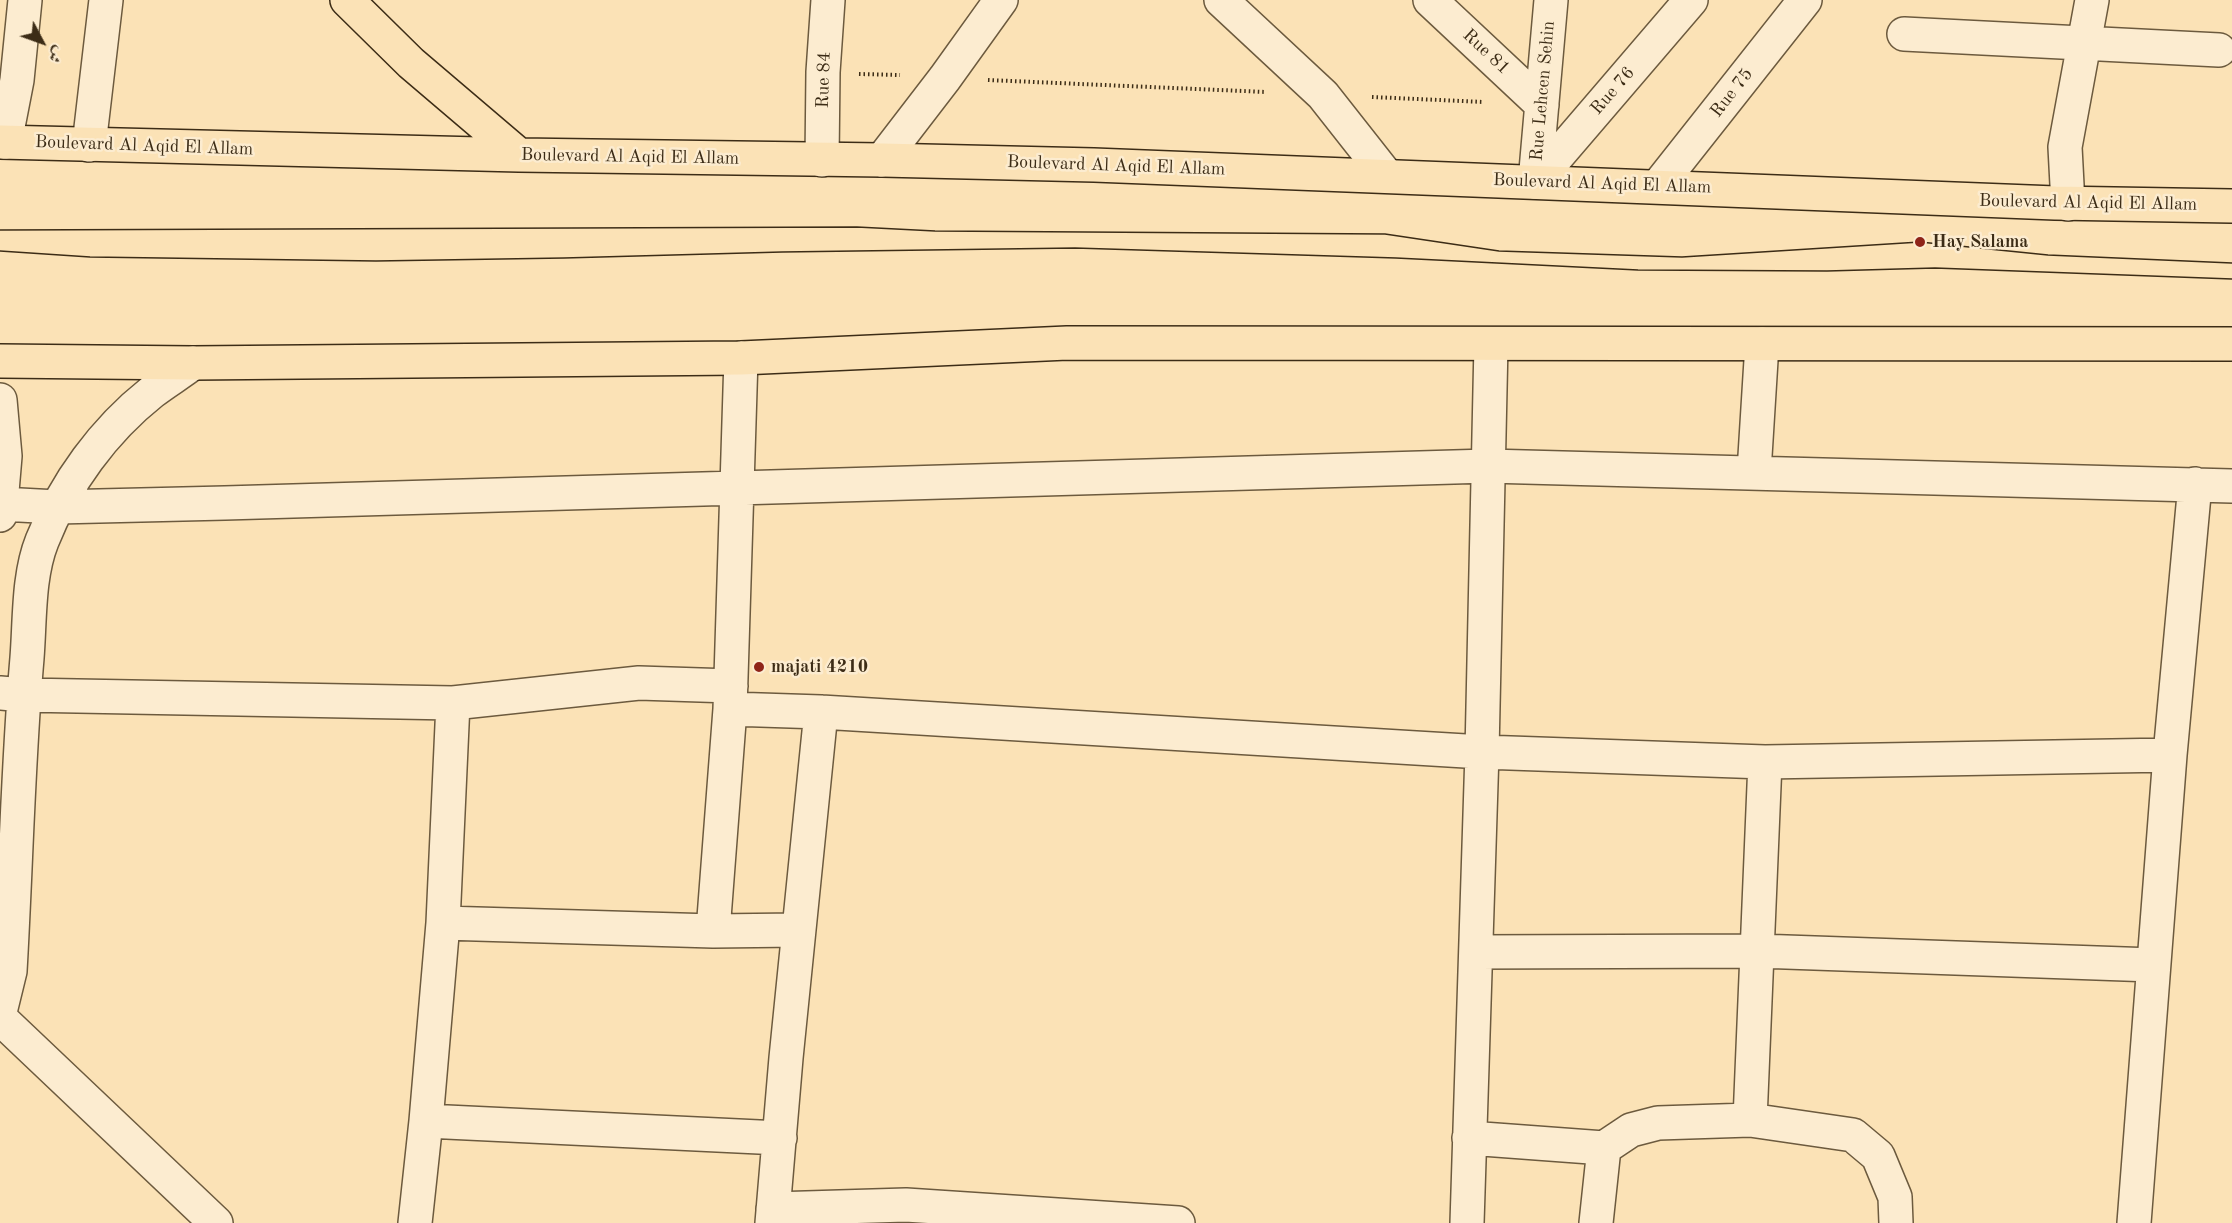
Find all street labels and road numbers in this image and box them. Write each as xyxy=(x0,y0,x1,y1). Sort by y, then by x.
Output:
street label: Rue Lehcen Sehin xyxy=(1526,20,1560,162)
street label: Rue 81 xyxy=(1458,25,1514,79)
street label: Rue 84 xyxy=(812,51,836,109)
street label: Rue 76 xyxy=(1586,63,1640,119)
street label: Rue 75 xyxy=(1706,64,1758,122)
street label: Boulevard Al Aqid El Allam xyxy=(34,131,254,161)
street label: Boulevard Al Aqid El Allam xyxy=(521,144,739,170)
street label: Boulevard Al Aqid El Allam xyxy=(1006,151,1226,181)
street label: Boulevard Al Aqid El Allam xyxy=(1492,169,1712,199)
street label: Boulevard Al Aqid El Allam xyxy=(1979,190,2197,216)

